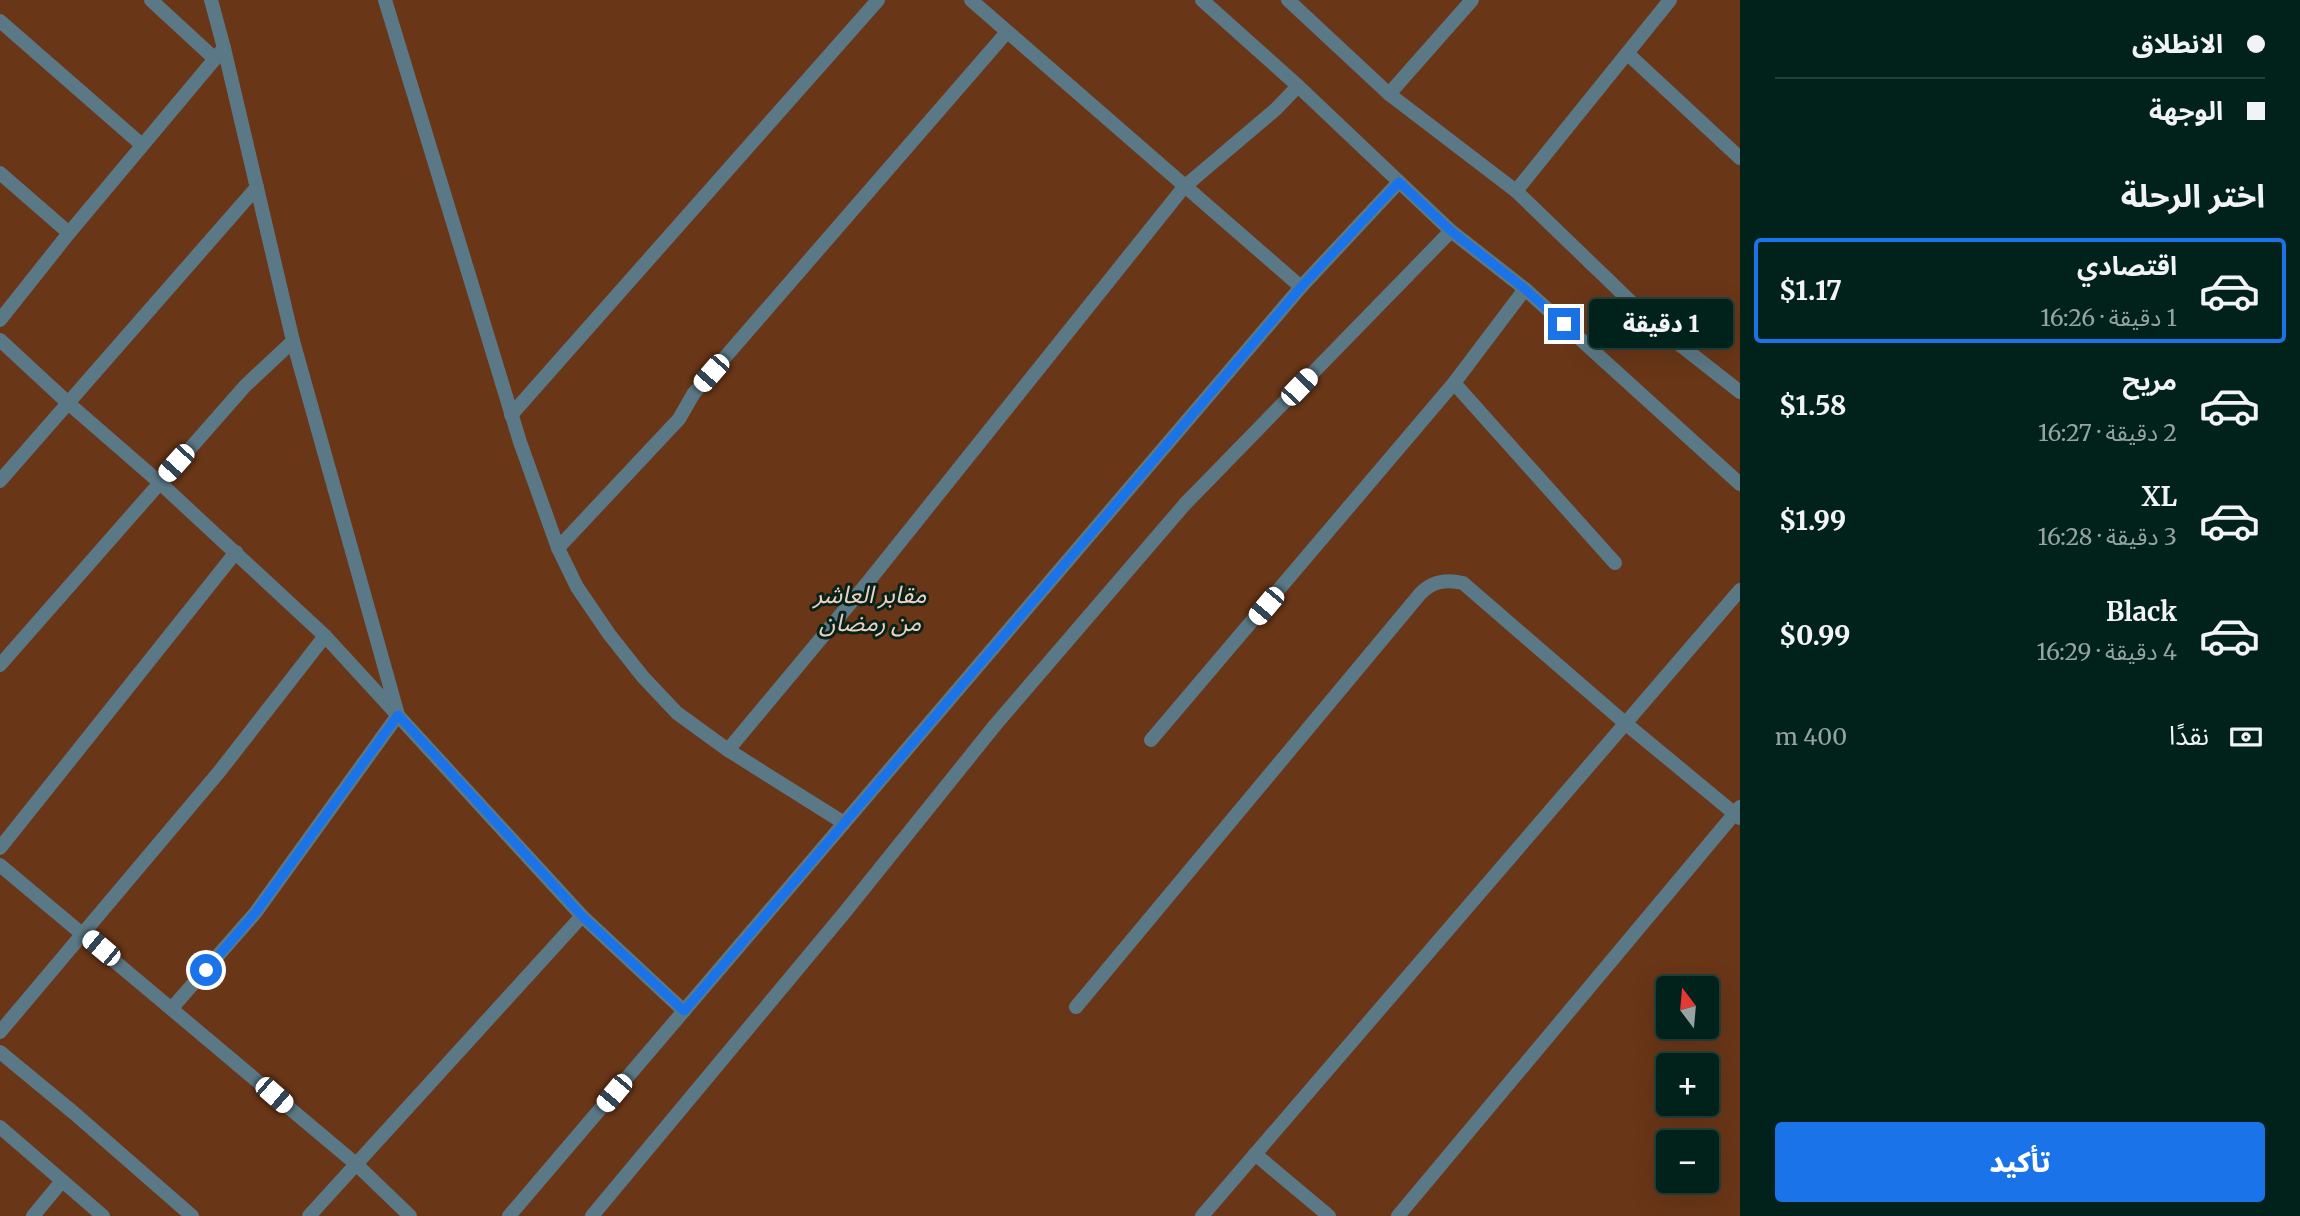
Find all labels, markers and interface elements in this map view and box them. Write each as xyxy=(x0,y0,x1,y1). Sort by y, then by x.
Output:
text: الانطلاق xyxy=(2132,27,2223,60)
text: الوجهة xyxy=(2149,94,2223,127)
text: اختر الرحلة xyxy=(2121,176,2265,216)
text: اقتصادي xyxy=(2077,249,2177,282)
icon: car xyxy=(2198,259,2261,322)
text: $1.17 xyxy=(1779,274,1842,307)
callout: 1 دقيقة xyxy=(1588,300,1732,348)
text: 1 دقيقة · 16:26 xyxy=(2040,303,2177,332)
route end xyxy=(1548,308,1580,340)
text: 1 دقيقة xyxy=(1623,309,1699,338)
car xyxy=(690,350,733,396)
text: مريح xyxy=(2122,364,2177,397)
car xyxy=(1277,365,1322,409)
icon: car xyxy=(2198,374,2261,437)
text: $1.58 xyxy=(1779,389,1846,422)
text: 2 دقيقة · 16:27 xyxy=(2038,418,2177,447)
car xyxy=(155,440,198,486)
text: XL xyxy=(2141,480,2177,513)
icon: car xyxy=(2198,489,2261,552)
text: $1.99 xyxy=(1779,504,1846,537)
text: 3 دقيقة · 16:28 xyxy=(2037,522,2177,551)
park label: مقابر العاشر من رمضان xyxy=(812,579,927,638)
car xyxy=(1245,583,1288,629)
text: Black xyxy=(2106,595,2177,628)
icon: car xyxy=(2198,604,2261,667)
text: $0.99 xyxy=(1779,619,1851,652)
text: 4 دقيقة · 16:29 xyxy=(2037,637,2177,666)
icon: cash xyxy=(2227,718,2265,756)
text: نقدًا xyxy=(2169,719,2209,752)
text: 400 m xyxy=(1775,722,1847,751)
car xyxy=(79,926,124,970)
route start xyxy=(190,954,222,986)
north arrow xyxy=(1656,976,1718,1040)
map controls xyxy=(1656,976,1719,1193)
button: + xyxy=(1656,1053,1719,1116)
car xyxy=(593,1070,636,1116)
car xyxy=(252,1073,297,1117)
button: تأكيد xyxy=(1775,1122,2265,1202)
button: − xyxy=(1656,1130,1719,1193)

